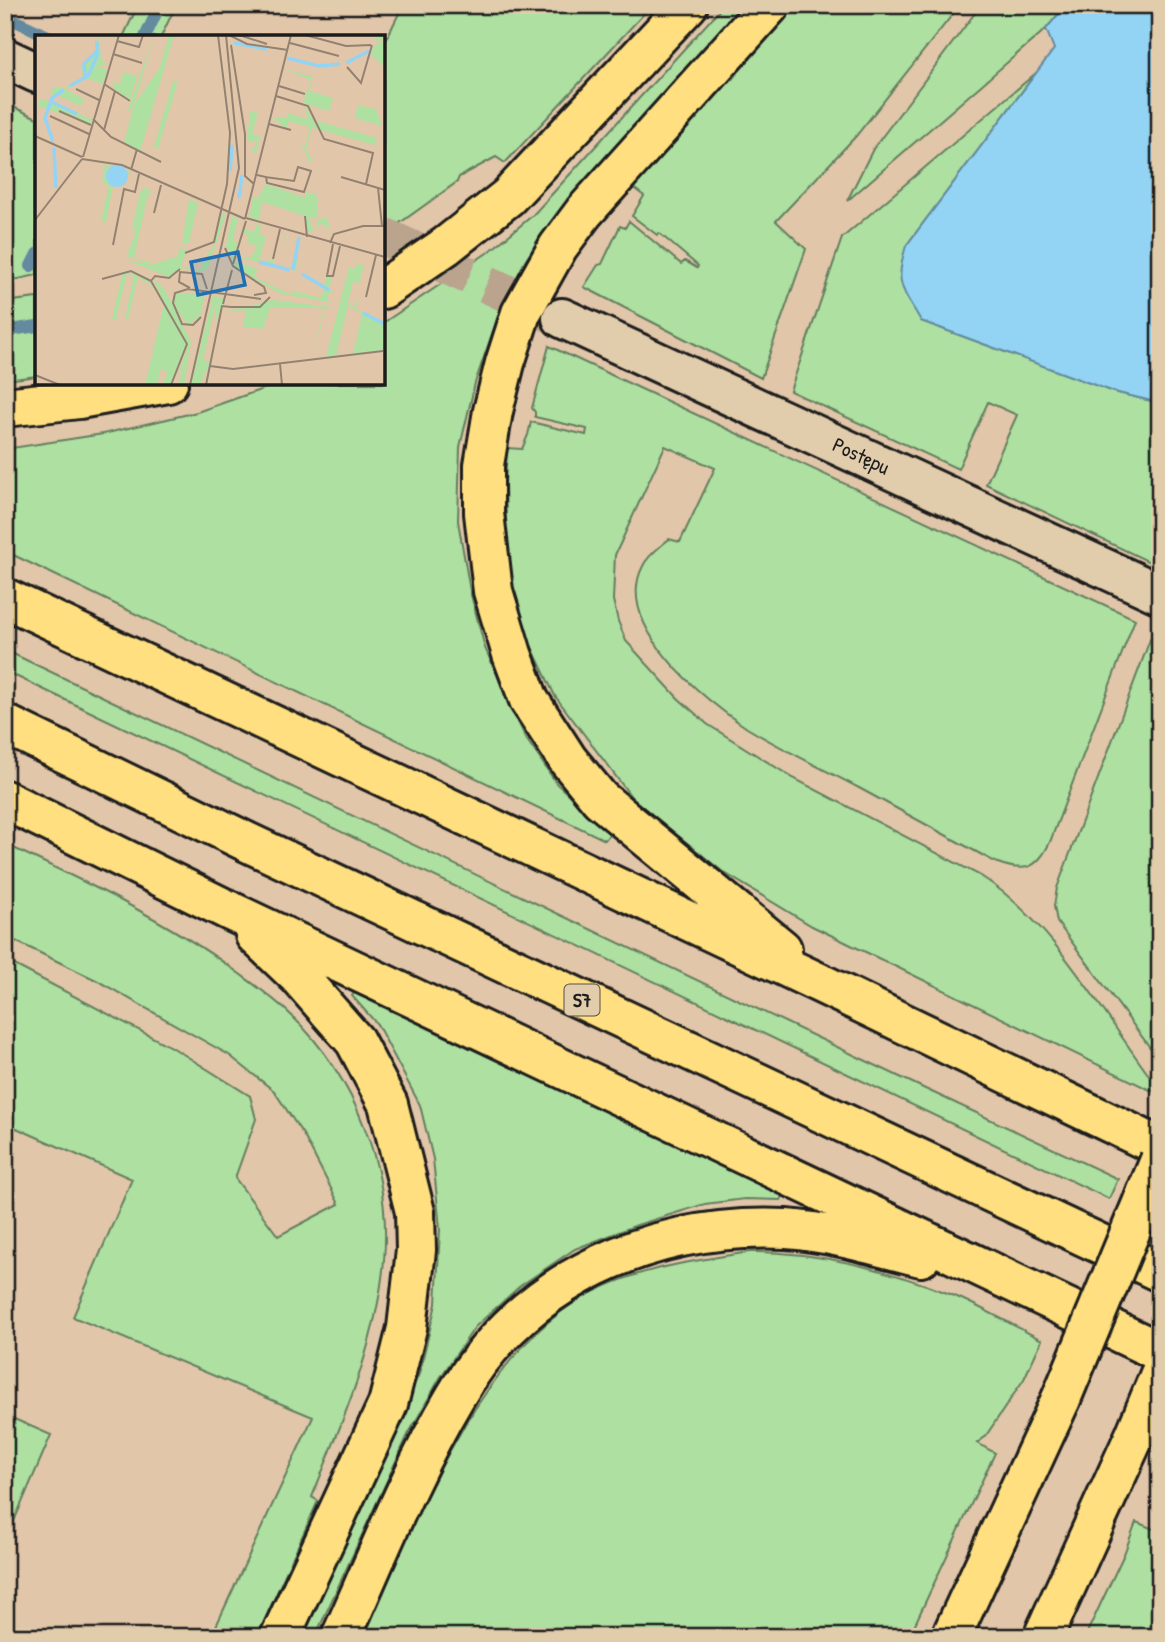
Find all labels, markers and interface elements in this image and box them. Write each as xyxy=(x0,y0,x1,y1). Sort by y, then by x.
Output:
inset map xyxy=(35,35,385,385)
street label: Postępu xyxy=(828,430,895,482)
road number: S7 xyxy=(564,984,600,1016)

